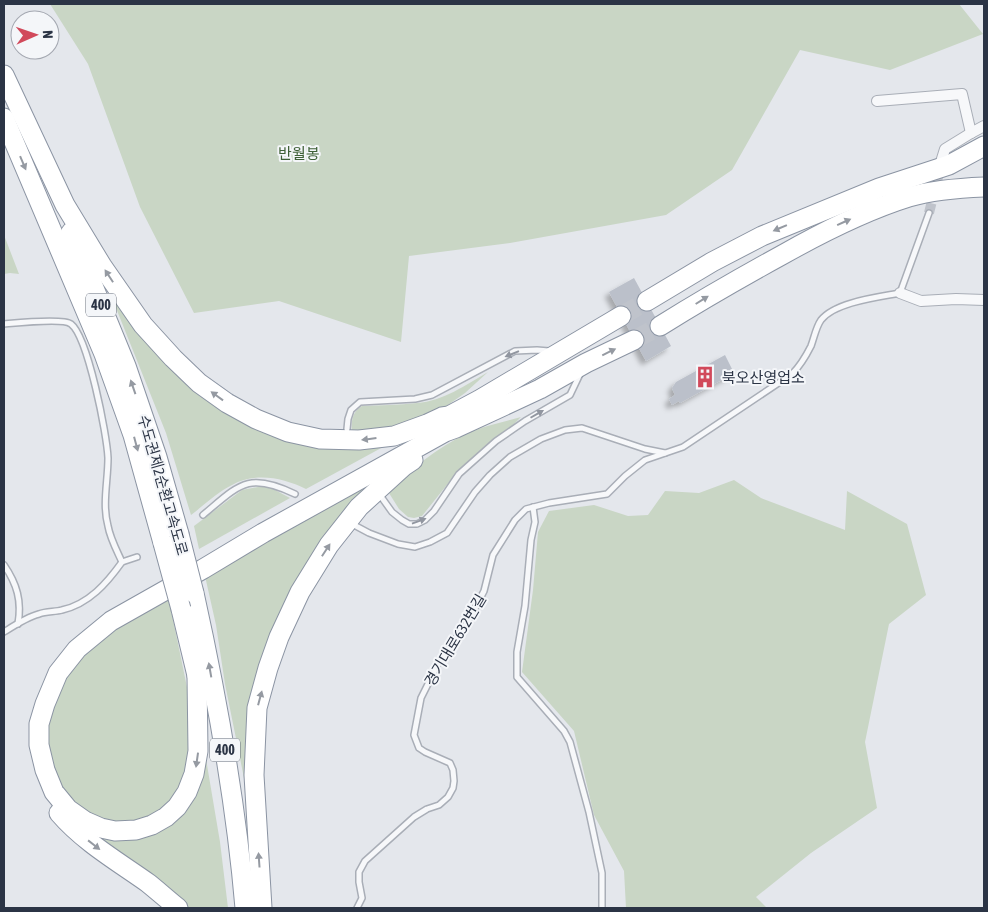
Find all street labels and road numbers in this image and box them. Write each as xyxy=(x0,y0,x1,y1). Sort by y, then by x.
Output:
road number: 400 xyxy=(86,294,116,316)
street label: 수도권제2순환고속도로 xyxy=(135,413,191,557)
street label: 경기대로632번길 xyxy=(421,591,489,689)
road number: 400 xyxy=(210,738,240,762)

